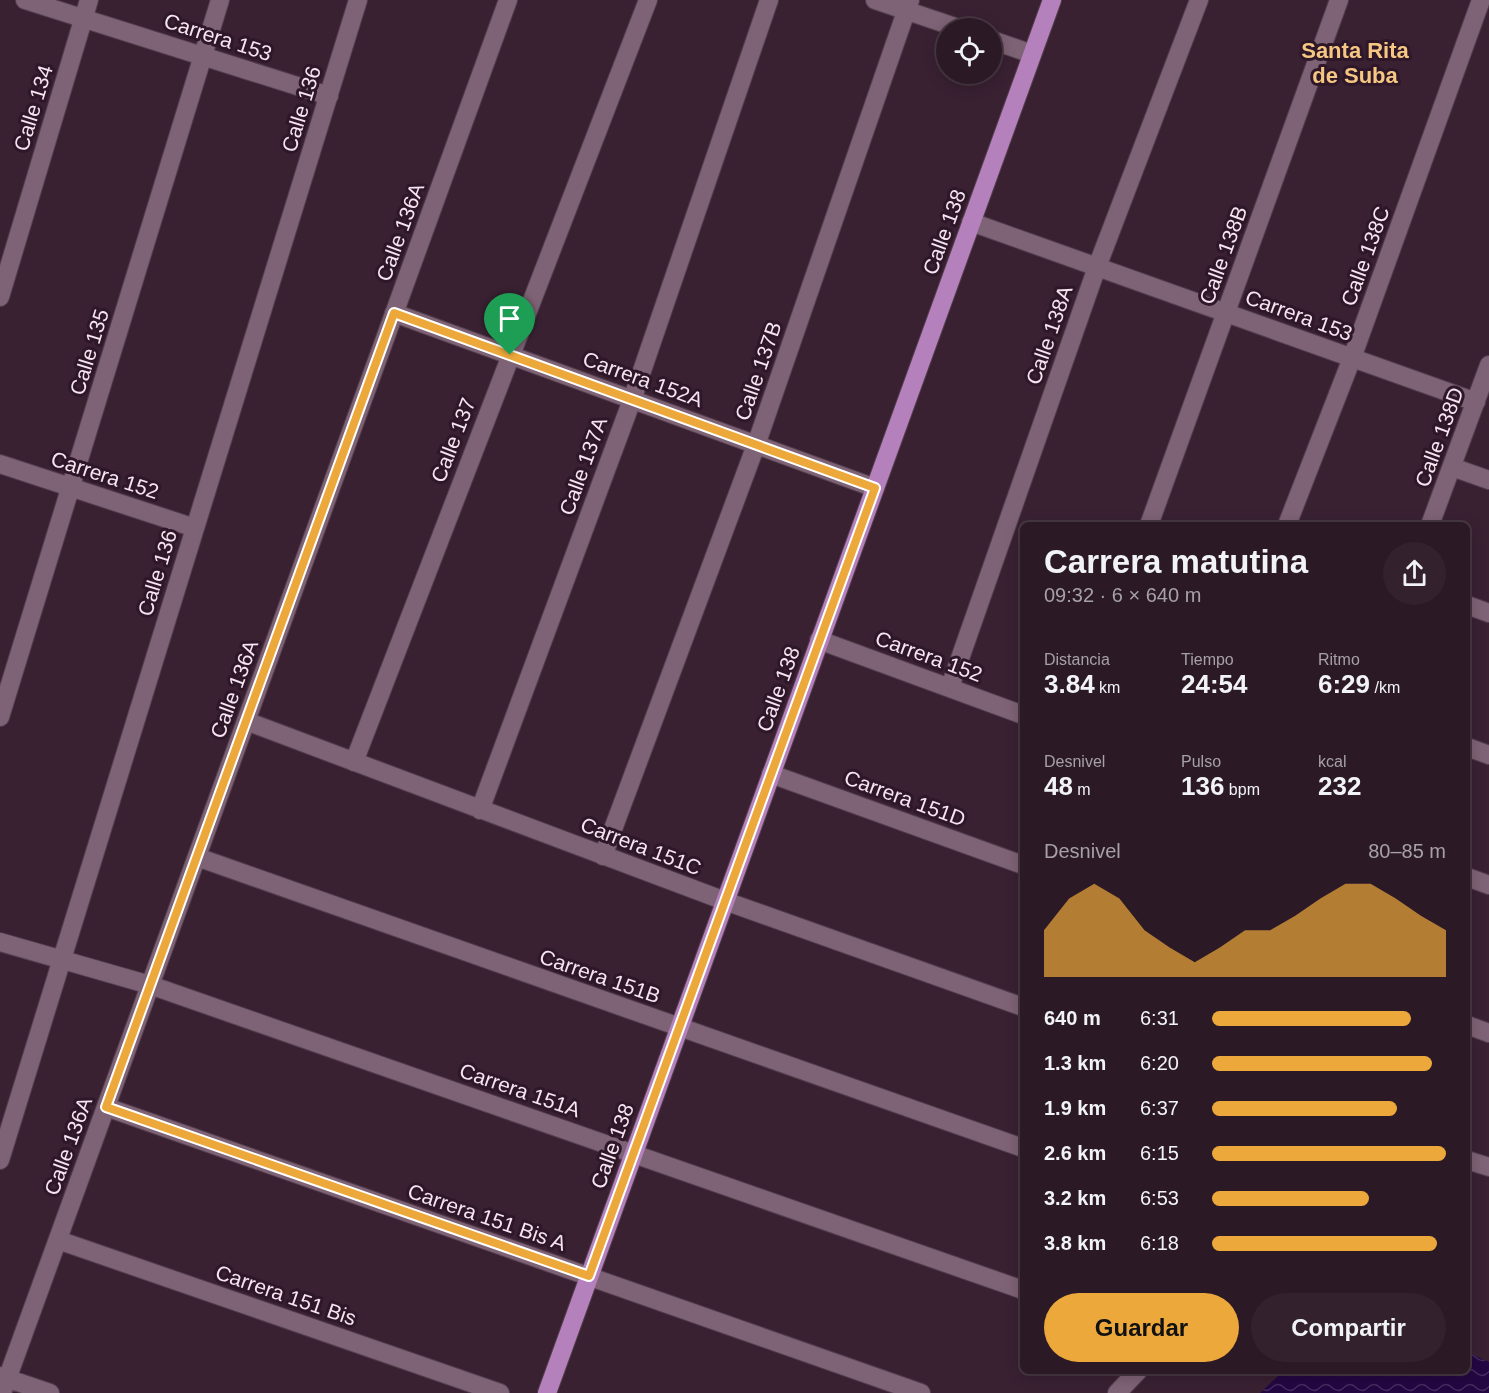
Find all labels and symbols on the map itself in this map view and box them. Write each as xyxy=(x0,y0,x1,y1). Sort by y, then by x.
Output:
street label: Carrera 153 xyxy=(161,9,275,65)
district label: Santa Rita de Suba xyxy=(1301,38,1410,88)
street label: Calle 134 xyxy=(9,62,57,154)
street label: Calle 136 xyxy=(277,63,325,155)
street label: Calle 136A xyxy=(372,180,428,284)
street label: Calle 138 xyxy=(918,186,970,278)
street label: Calle 138B xyxy=(1195,203,1251,307)
street label: Calle 138C xyxy=(1336,203,1394,309)
street label: Calle 138A xyxy=(1021,283,1077,387)
street label: Carrera 153 xyxy=(1242,285,1356,345)
pin xyxy=(484,293,535,355)
street label: Calle 135 xyxy=(65,306,113,398)
street label: Calle 137B xyxy=(730,319,786,423)
street label: Carrera 152A xyxy=(580,347,706,411)
street label: Calle 138D xyxy=(1410,384,1468,490)
street label: Calle 137 xyxy=(426,394,480,486)
street label: Calle 137A xyxy=(555,414,611,518)
street label: Carrera 152 xyxy=(48,447,162,503)
street label: Calle 136 xyxy=(133,527,181,619)
street label: Carrera 152 xyxy=(872,626,986,686)
street label: Calle 136A xyxy=(206,637,262,741)
street label: Calle 138 xyxy=(752,643,804,735)
street label: Carrera 151D xyxy=(841,765,969,831)
street label: Carrera 151C xyxy=(577,812,705,880)
street label: Carrera 151B xyxy=(537,945,663,1007)
street label: Carrera 151A xyxy=(457,1059,583,1121)
street label: Calle 136A xyxy=(40,1094,96,1198)
street label: Calle 138 xyxy=(586,1100,638,1192)
street label: Carrera 151 Bis A xyxy=(405,1179,569,1255)
street label: Carrera 151 Bis xyxy=(213,1260,359,1330)

